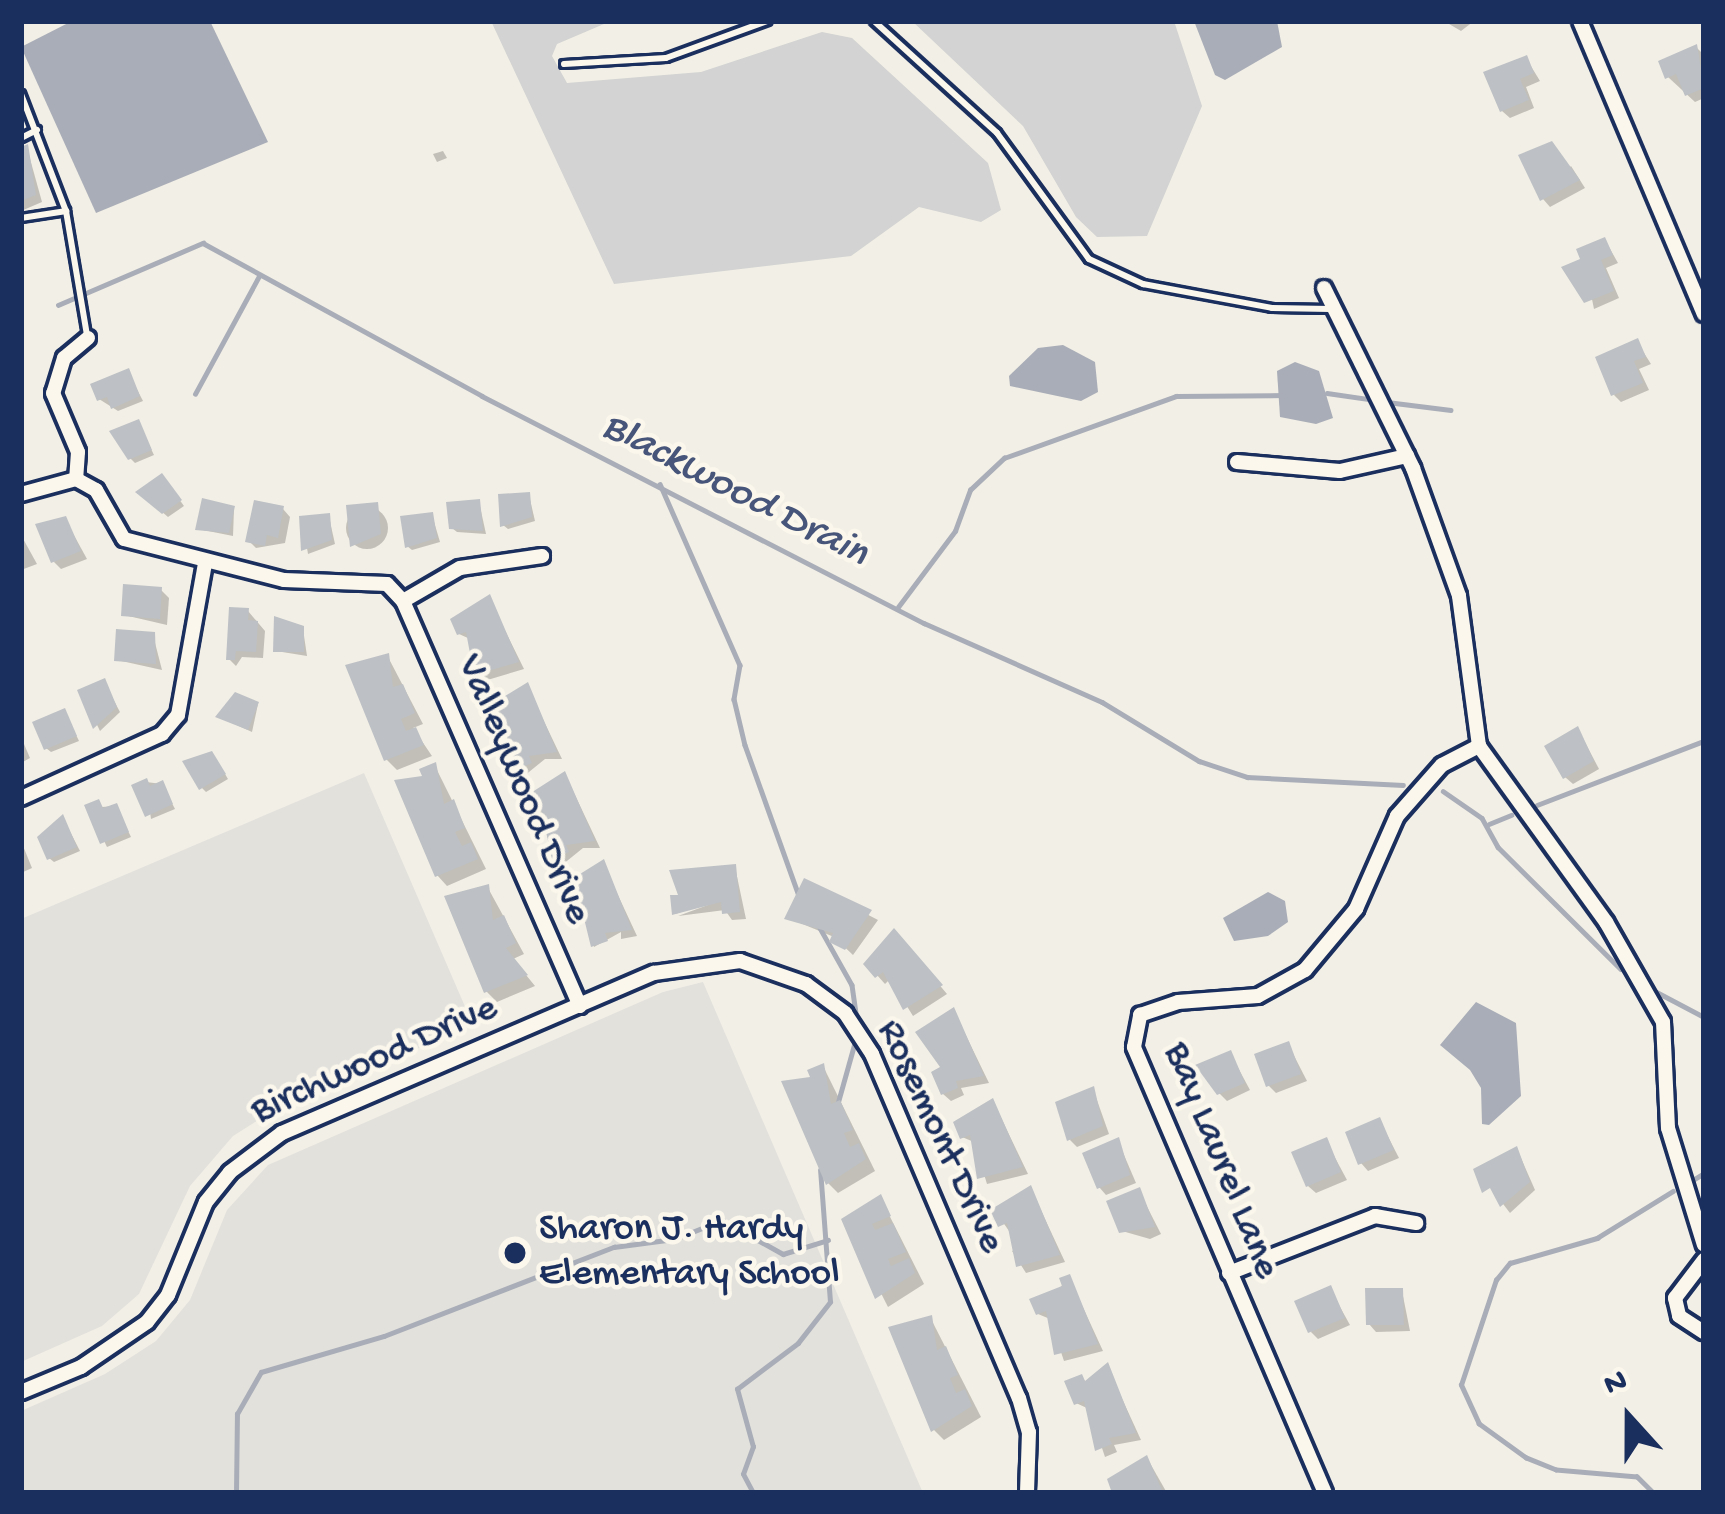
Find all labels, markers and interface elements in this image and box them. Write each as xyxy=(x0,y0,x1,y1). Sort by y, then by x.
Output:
water label: Blackwood Drain xyxy=(592,403,876,581)
street label: Valleywood Drive xyxy=(444,648,600,932)
street label: Birchwood Drive xyxy=(245,986,505,1136)
street label: Rosemont Drive xyxy=(865,1013,1013,1261)
street label: Bay Laurel Lane xyxy=(1151,1036,1289,1286)
place label: Sharon J. Hardy Elementary School xyxy=(539,1208,840,1299)
marker: Sharon J. Hardy Elementary School xyxy=(502,1240,528,1266)
north arrow xyxy=(1569,1358,1689,1478)
text: N xyxy=(1599,1363,1633,1406)

